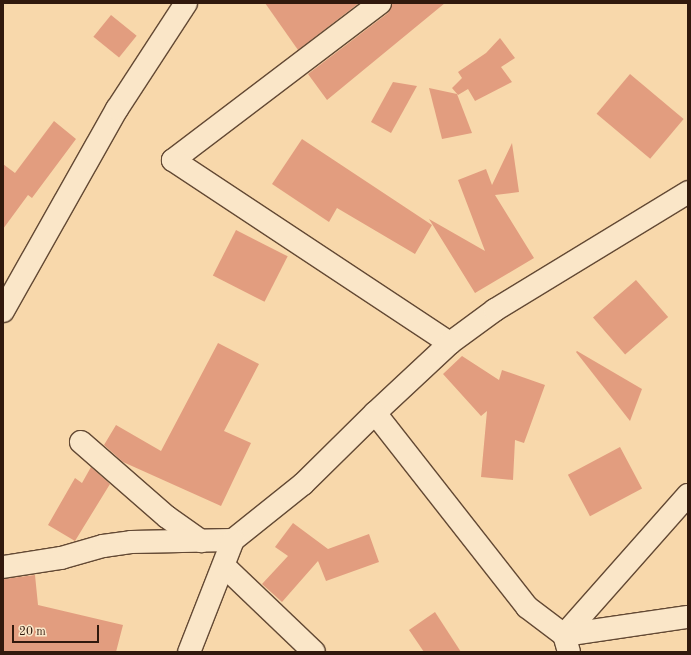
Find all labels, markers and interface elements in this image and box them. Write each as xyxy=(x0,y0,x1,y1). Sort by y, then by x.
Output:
scale bar xyxy=(14,617,101,643)
text: 20 m xyxy=(19,626,46,638)

